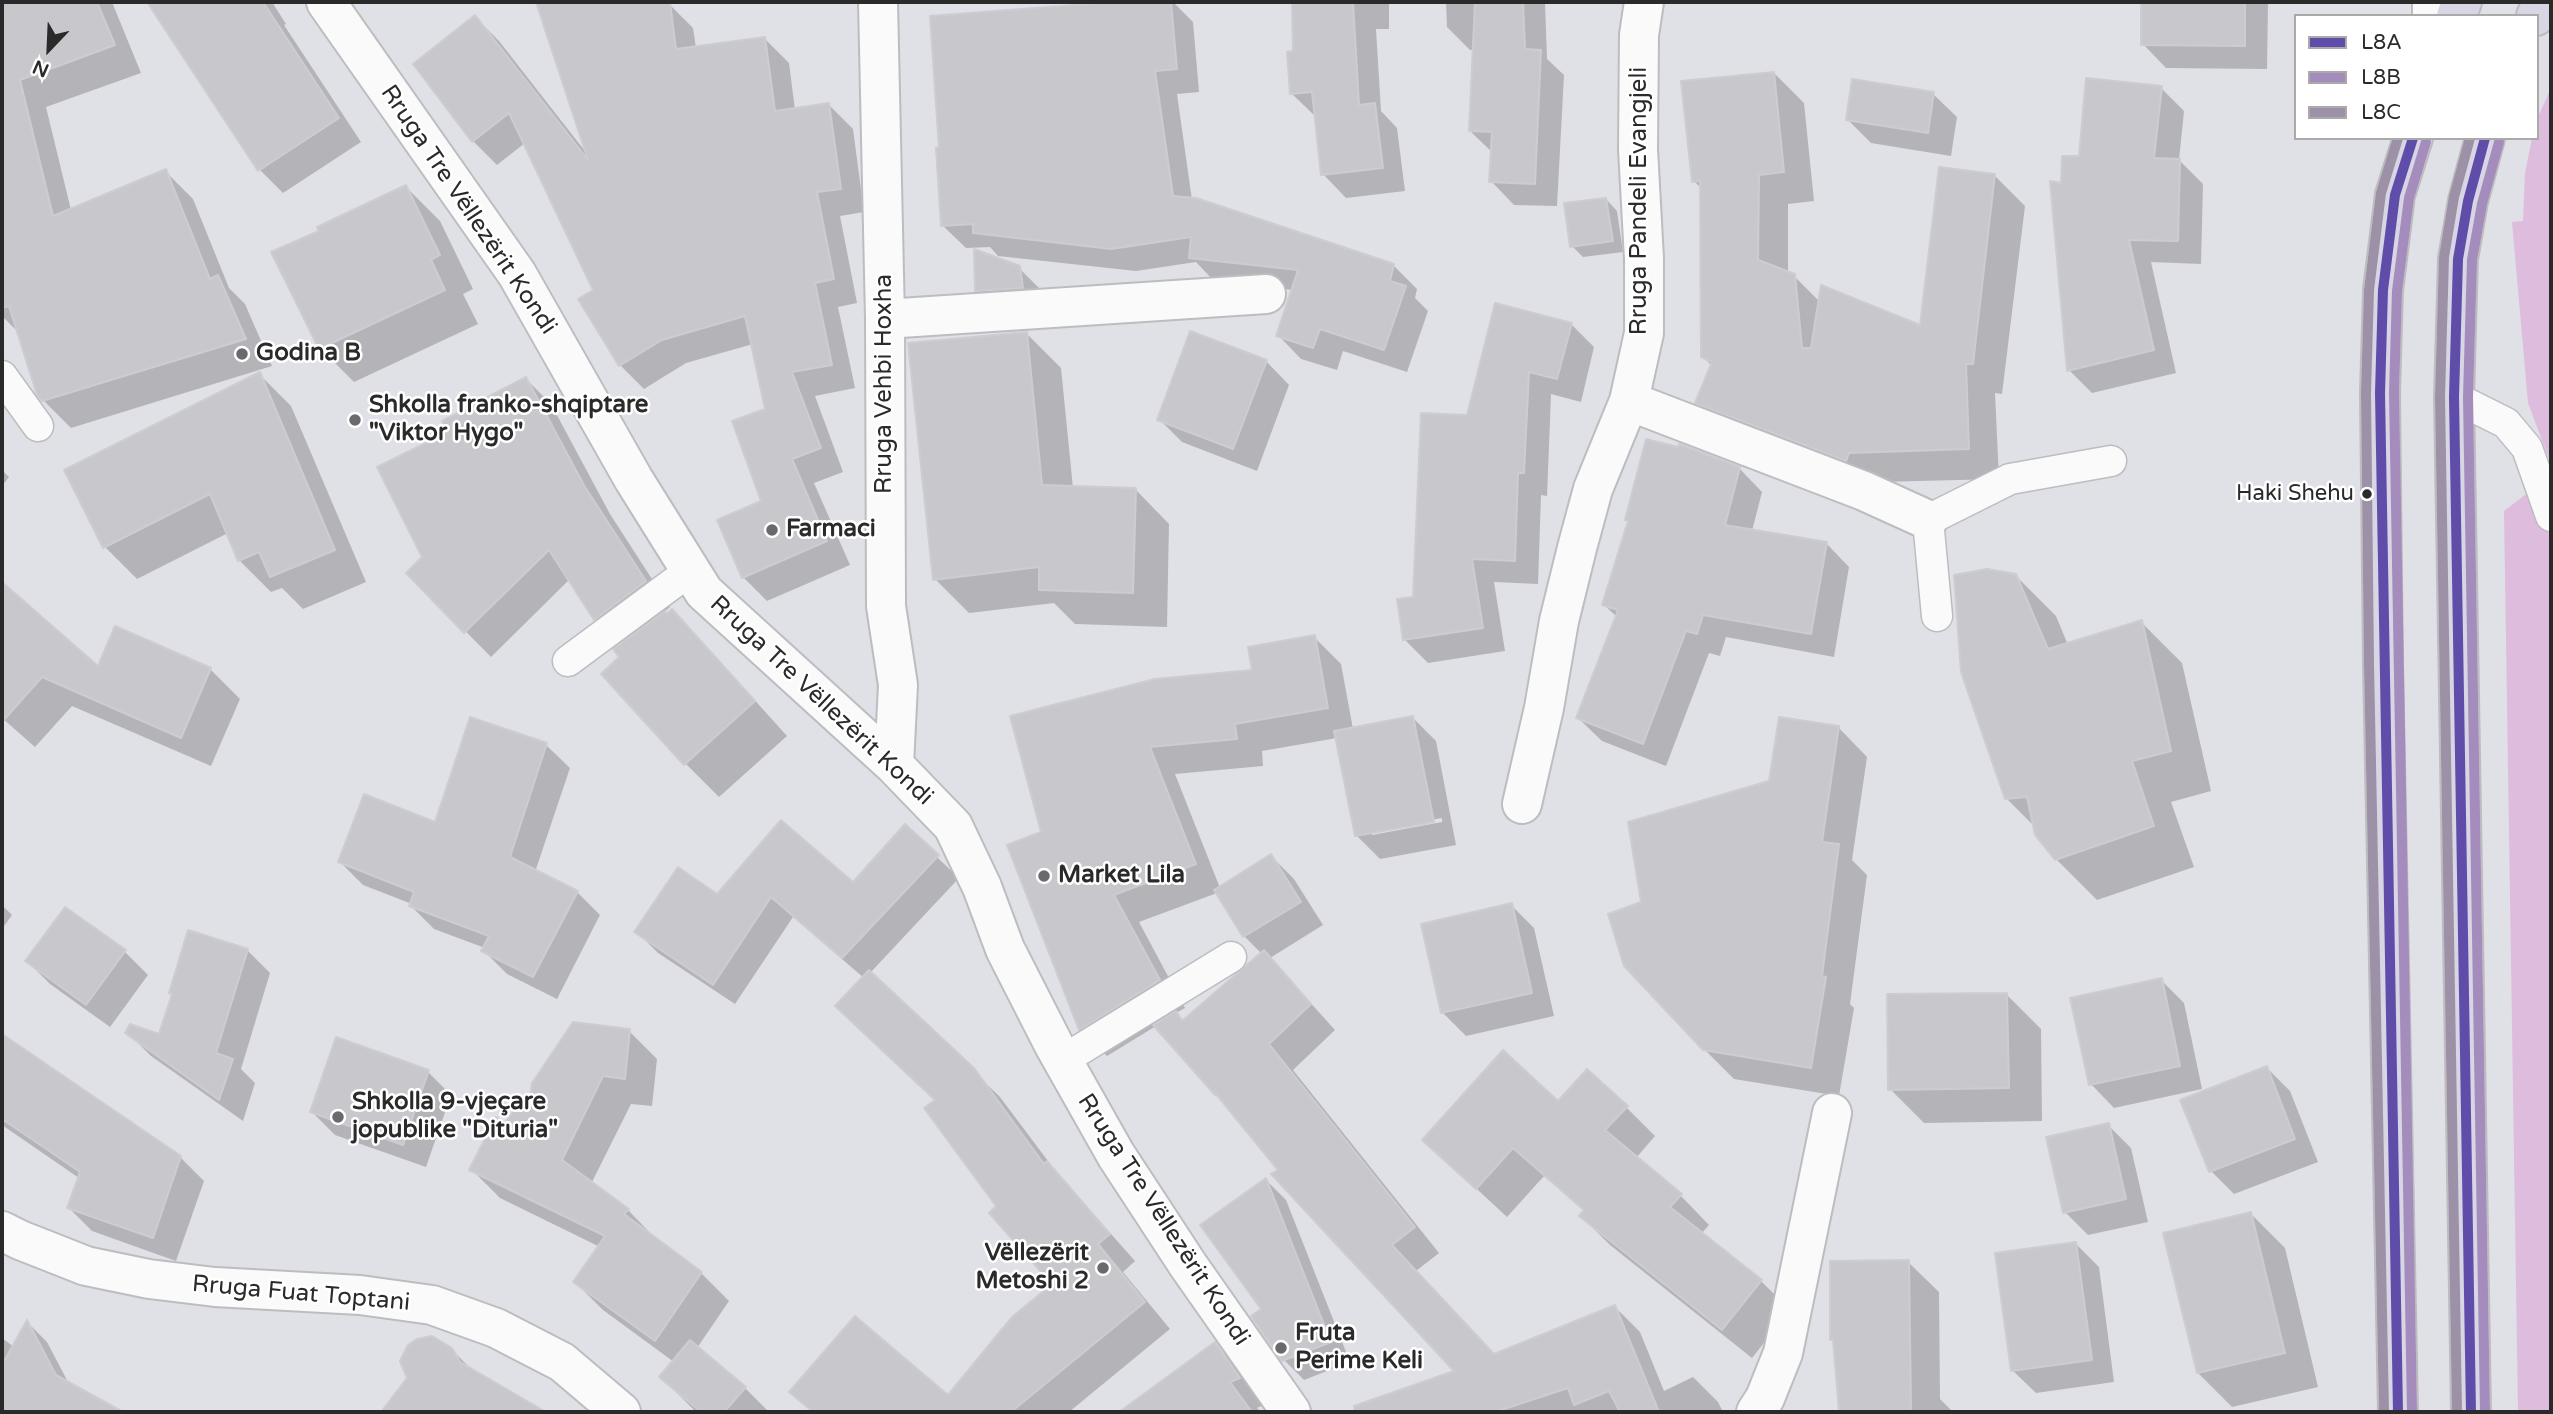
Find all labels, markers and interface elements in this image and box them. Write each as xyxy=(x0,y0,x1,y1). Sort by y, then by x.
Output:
north arrow xyxy=(14,14,84,84)
legend xyxy=(2294,14,2539,140)
text: L8A xyxy=(2361,30,2402,55)
text: N xyxy=(29,55,52,81)
text: L8B xyxy=(2361,65,2401,90)
street label: Rruga Pandeli Evangjeli xyxy=(1626,67,1654,335)
street label: Rruga Tre Vëllezërit Kondi xyxy=(374,80,562,340)
text: L8C xyxy=(2361,100,2401,125)
street label: Rruga Vehbi Hoxha xyxy=(871,274,899,494)
place label: Godina B xyxy=(256,340,361,368)
marker: Godina B xyxy=(234,346,250,362)
place label: Shkolla franko-shqiptare "Viktor Hygo" xyxy=(369,392,648,448)
marker: Shkolla franko-shqiptare "Viktor Hygo" xyxy=(347,412,363,428)
place label: Haki Shehu xyxy=(2236,481,2354,507)
marker: Haki Shehu xyxy=(2360,487,2374,501)
place label: Farmaci xyxy=(786,516,876,544)
marker: Farmaci xyxy=(764,522,780,538)
street label: Rruga Tre Vëllezërit Kondi xyxy=(703,590,939,812)
place label: Market Lila xyxy=(1058,862,1185,890)
marker: Market Lila xyxy=(1036,868,1052,884)
place label: Shkolla 9-vjeçare jopublike "Dituria" xyxy=(352,1089,558,1145)
street label: Rruga Tre Vëllezërit Kondi xyxy=(1071,1089,1255,1351)
marker: Shkolla 9-vjeçare jopublike "Dituria" xyxy=(330,1109,346,1125)
place label: Vëllezërit Metoshi 2 xyxy=(976,1240,1089,1296)
marker: Vëllezërit Metoshi 2 xyxy=(1095,1260,1111,1276)
street label: Rruga Fuat Toptani xyxy=(191,1270,411,1318)
place label: Fruta Perime Keli xyxy=(1295,1320,1423,1376)
marker: Fruta Perime Keli xyxy=(1273,1340,1289,1356)

